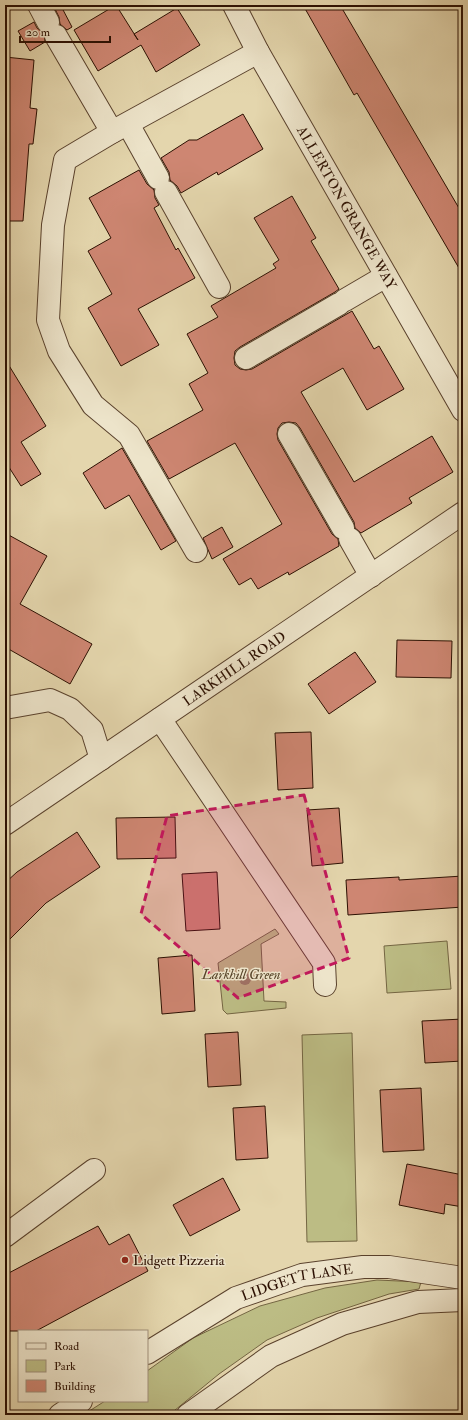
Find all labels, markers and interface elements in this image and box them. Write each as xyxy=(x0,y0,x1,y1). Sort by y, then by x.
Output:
scale bar xyxy=(20,18,110,44)
text: 20 m xyxy=(26,25,51,40)
street label: ALLERTON GRANGE WAY xyxy=(293,122,401,293)
street label: LARKHILL ROAD xyxy=(179,627,289,709)
park label: Larkhill Green xyxy=(201,966,281,983)
place label: Lidgett Pizzeria xyxy=(133,1252,225,1269)
marker: Lidgett Pizzeria xyxy=(120,1255,130,1265)
street label: LIDGETT LANE xyxy=(239,1260,354,1304)
legend xyxy=(18,1330,148,1402)
text: Road xyxy=(54,1339,79,1354)
text: Park xyxy=(54,1359,76,1374)
text: Building xyxy=(54,1379,97,1394)

